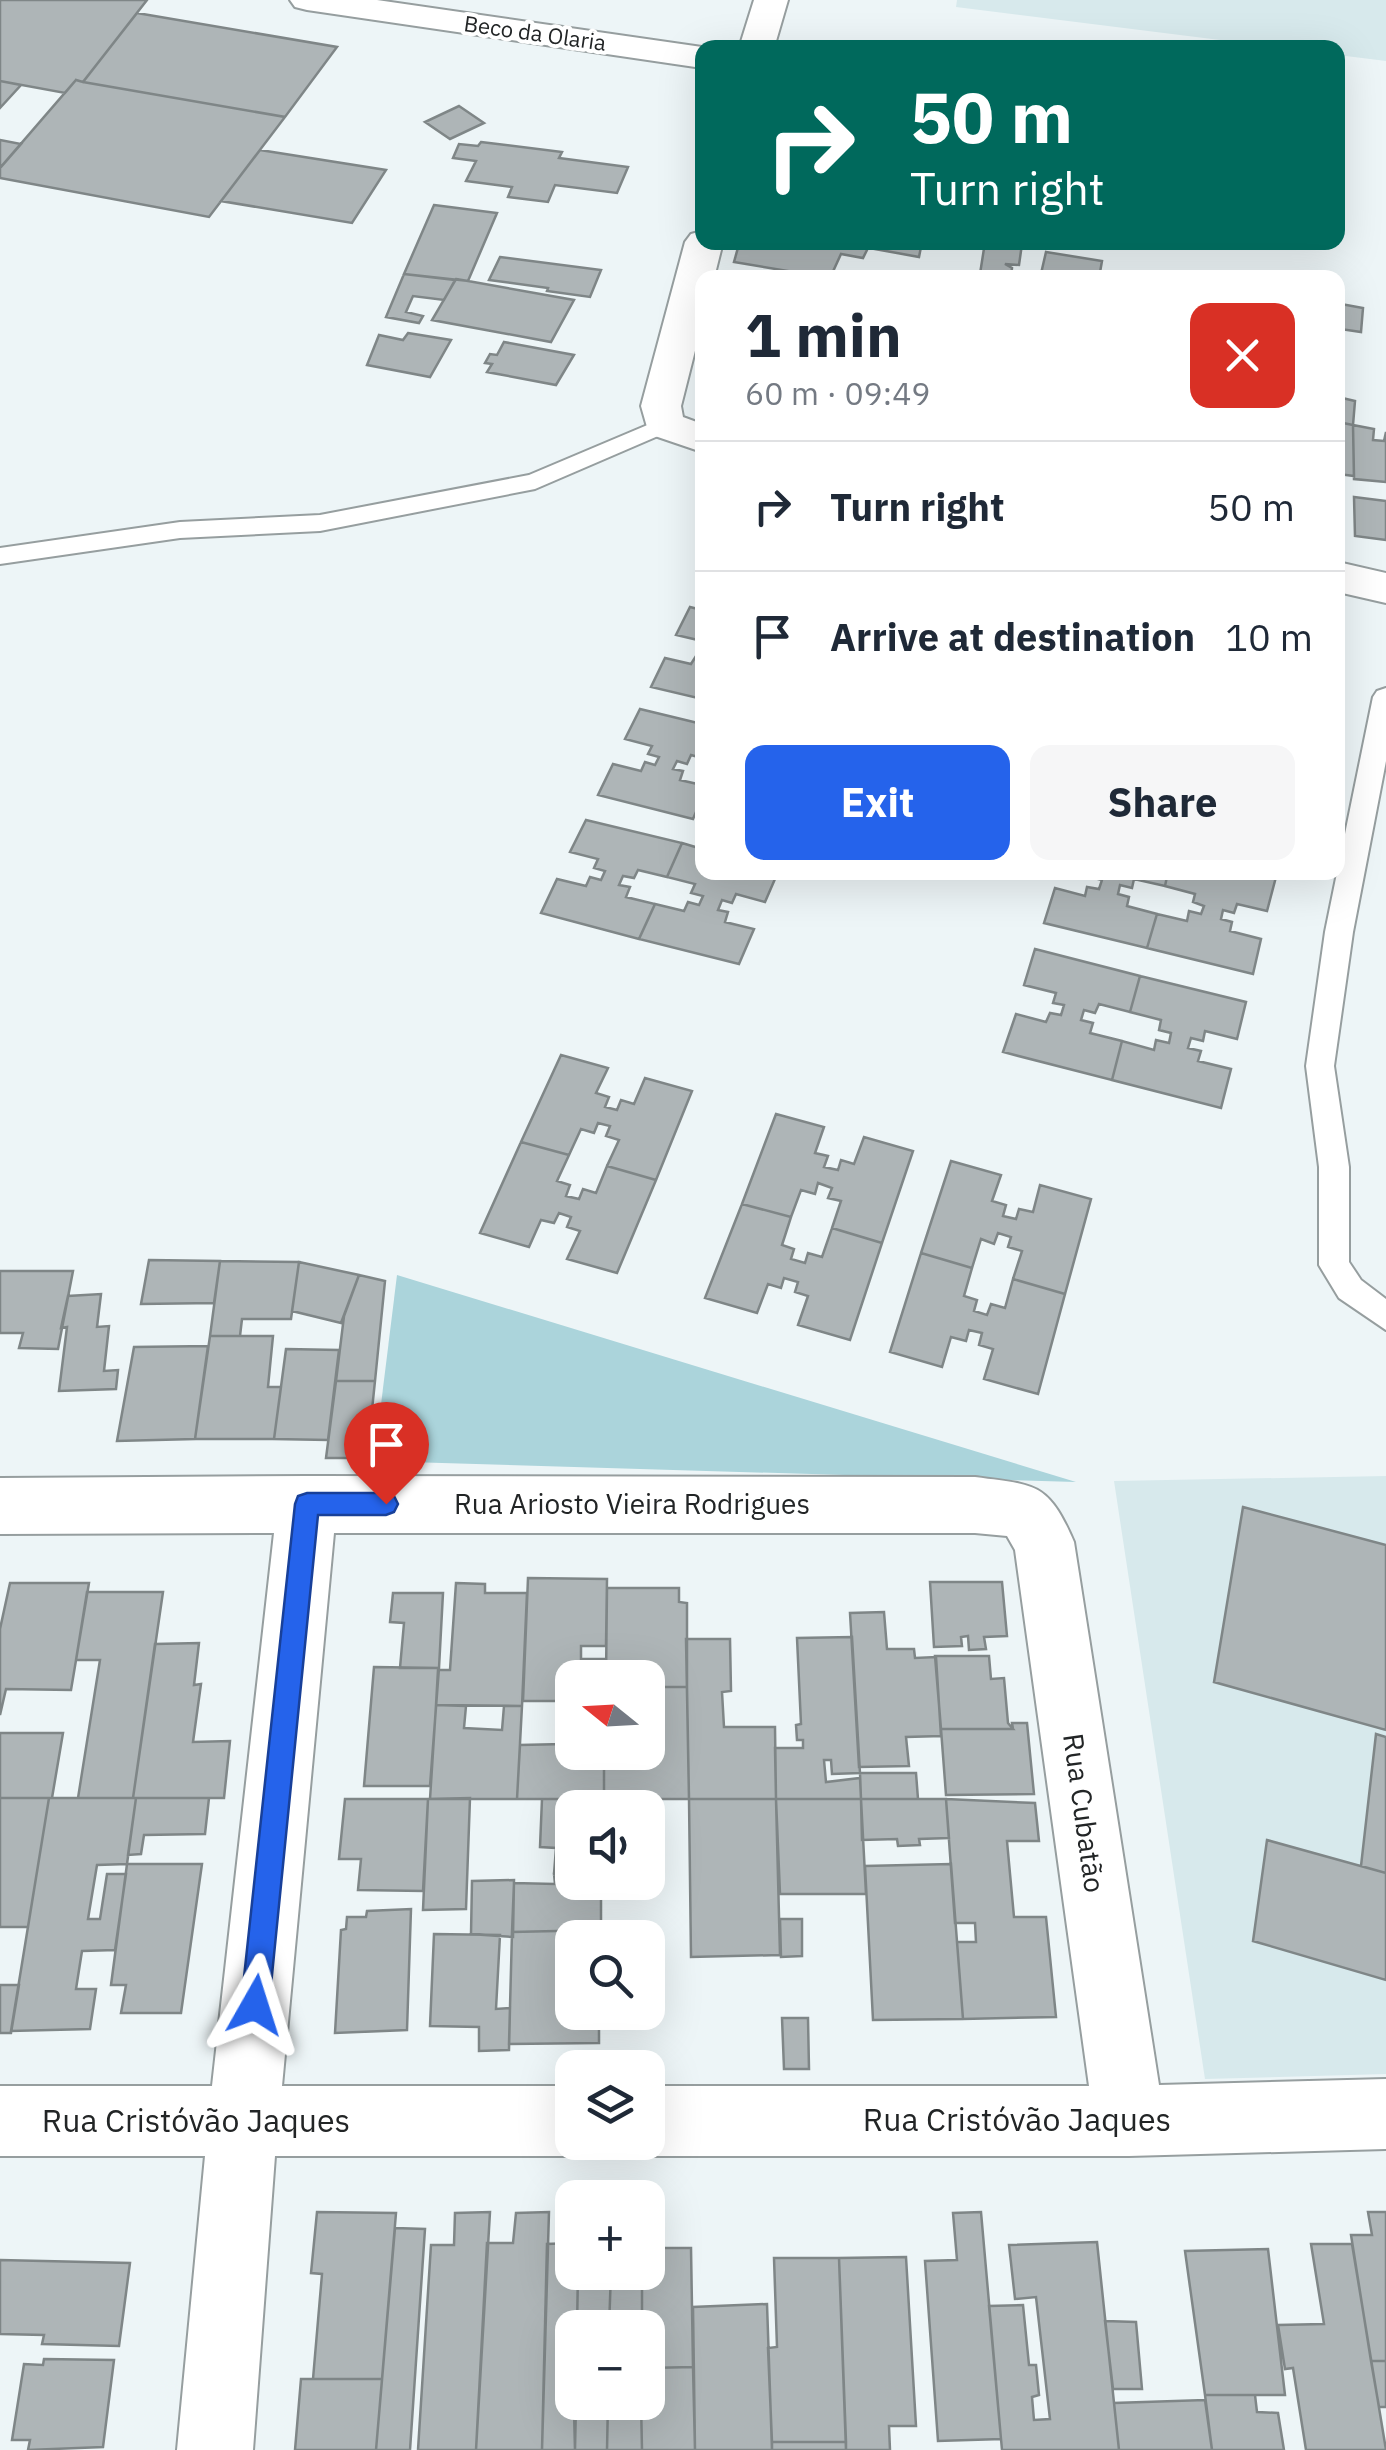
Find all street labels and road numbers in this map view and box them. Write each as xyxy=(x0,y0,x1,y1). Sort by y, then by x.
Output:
street label: Beco da Olaria xyxy=(462,8,608,57)
street label: Rua Ariosto Vieira Rodrigues xyxy=(454,1485,810,1522)
street label: Rua Cubatão xyxy=(1055,1731,1114,1895)
street label: Rua Cristóvão Jaques xyxy=(863,2098,1171,2140)
street label: Rua Cristóvão Jaques xyxy=(42,2099,350,2141)

